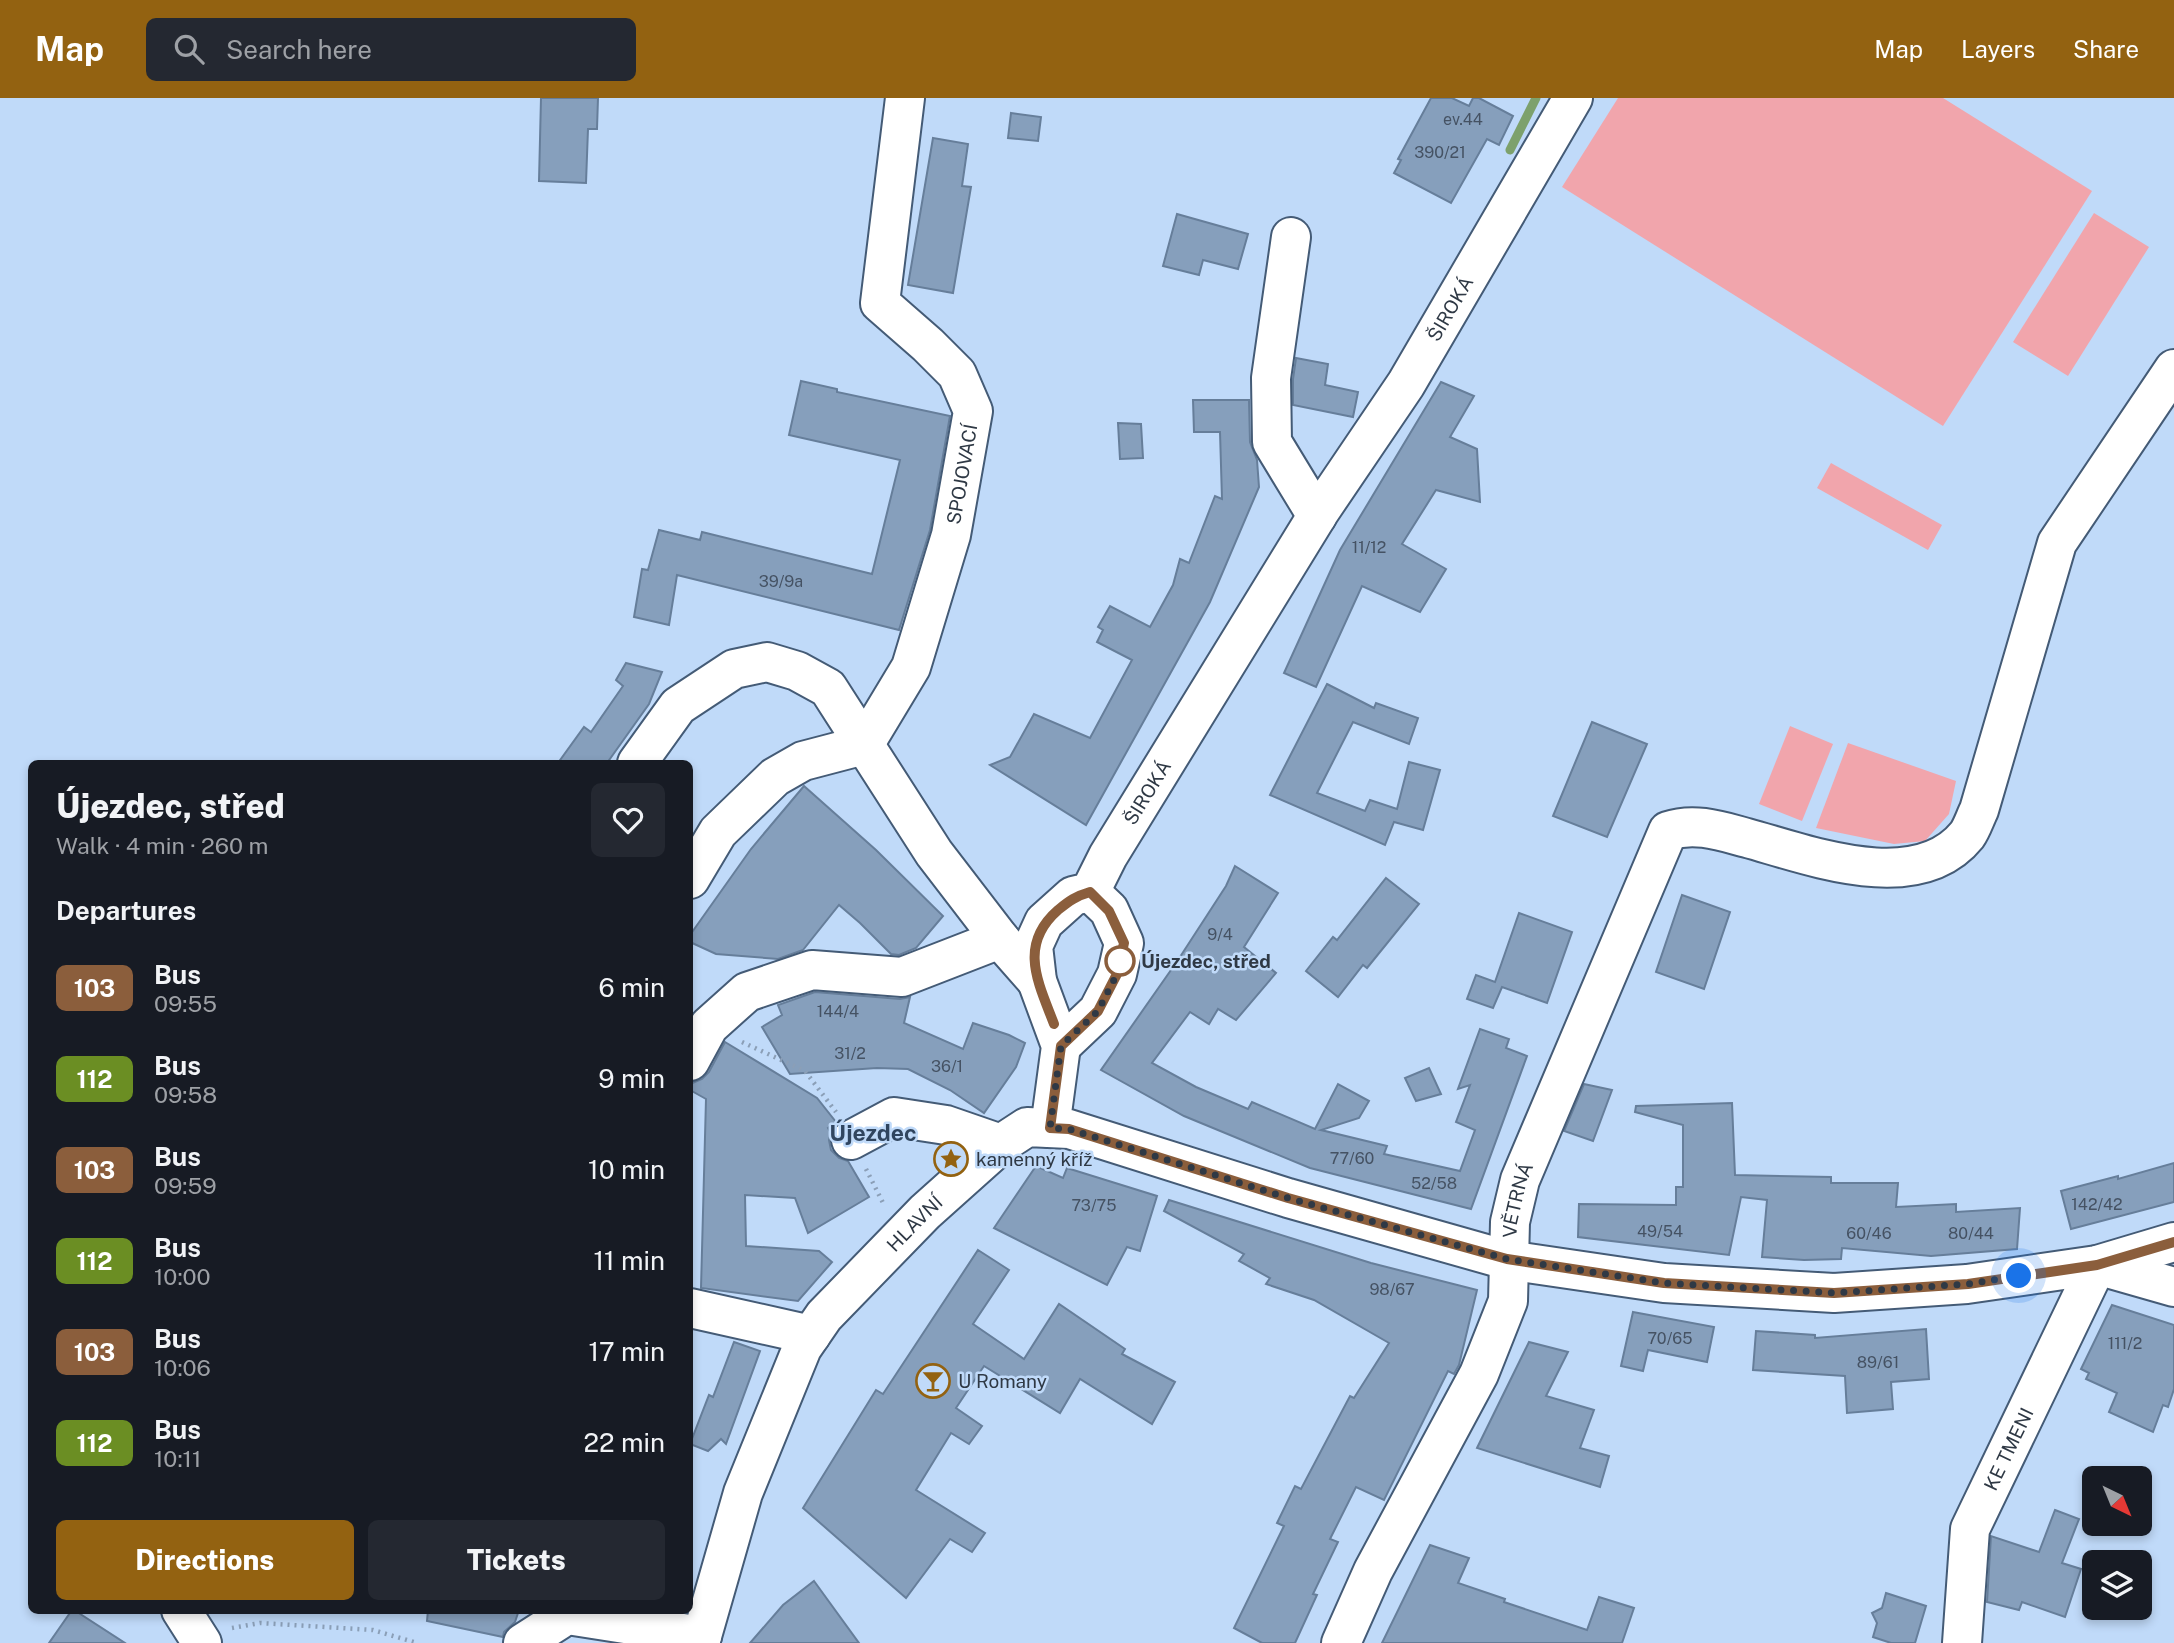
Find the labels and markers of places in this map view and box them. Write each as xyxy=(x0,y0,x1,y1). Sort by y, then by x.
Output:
marker: Újezdec, střed xyxy=(1105,946,1135,976)
place label: Újezdec, střed xyxy=(1141,950,1271,972)
place icon: kamenný kříž xyxy=(932,1140,970,1178)
place label: kamenný kříž xyxy=(976,1148,1092,1170)
bar icon: U Romany xyxy=(914,1362,952,1400)
place label: U Romany xyxy=(958,1370,1047,1392)

